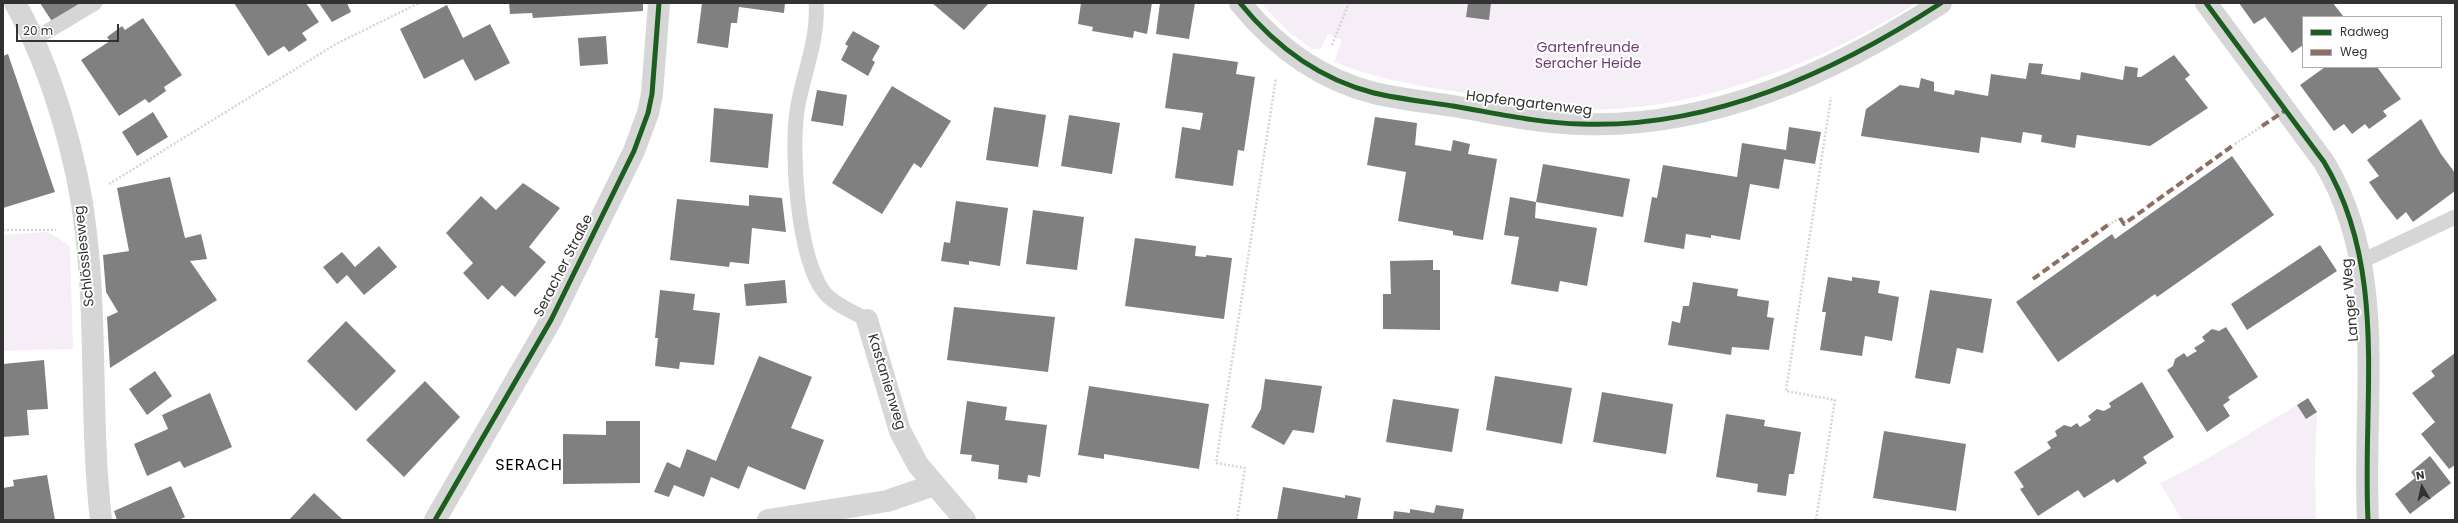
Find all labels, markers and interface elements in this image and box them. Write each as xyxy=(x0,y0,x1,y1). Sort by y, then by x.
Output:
scale bar xyxy=(18,16,121,42)
legend xyxy=(2302,16,2442,68)
text: 20 m xyxy=(23,22,53,39)
text: Radweg xyxy=(2340,23,2389,40)
park label: Gartenfreunde Seracher Heide xyxy=(1535,40,1641,72)
text: Weg xyxy=(2340,43,2367,60)
street label: Hopfengartenweg xyxy=(1465,88,1593,120)
street label: Schlösslesweg xyxy=(71,205,99,307)
street label: Seracher Straße xyxy=(531,212,597,320)
street label: Langer Weg xyxy=(2339,258,2363,342)
street label: Kastanienweg xyxy=(863,332,909,432)
district label: SERACH xyxy=(495,456,563,476)
north arrow xyxy=(2402,467,2442,507)
text: N xyxy=(2415,467,2425,484)

